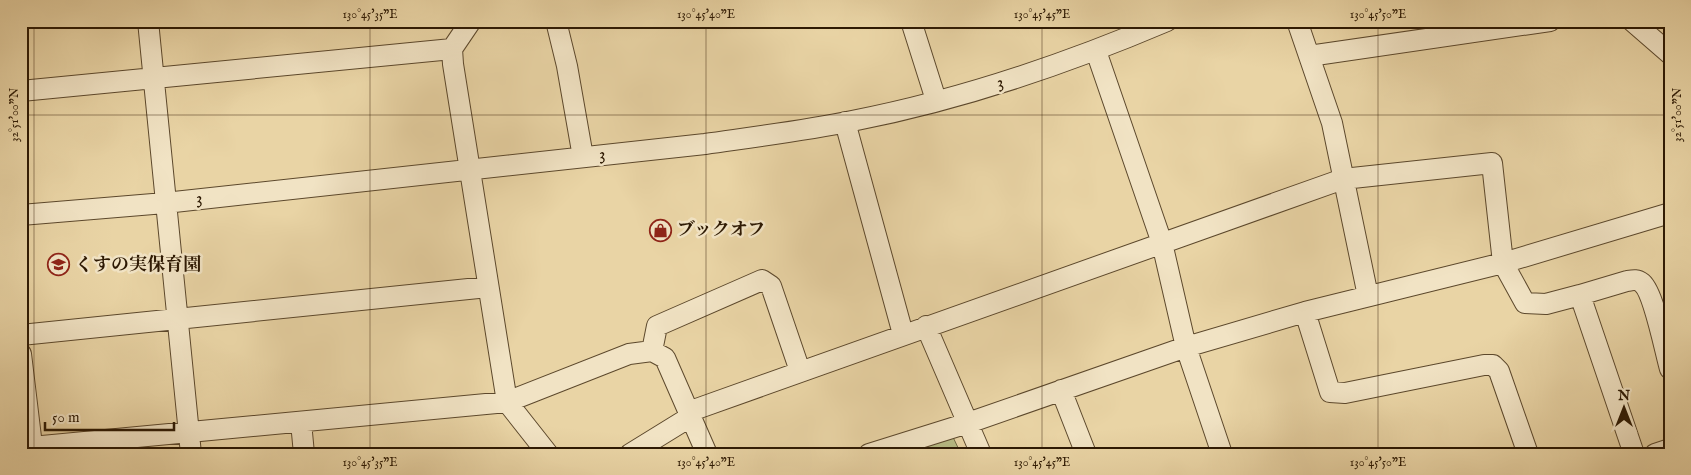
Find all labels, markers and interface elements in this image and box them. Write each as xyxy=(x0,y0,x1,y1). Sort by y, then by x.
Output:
text: 130°45'35"E xyxy=(342,7,398,22)
text: 130°45'40"E xyxy=(677,7,735,22)
text: 130°45'45"E xyxy=(1014,7,1070,22)
text: 130°45'50"E xyxy=(1350,7,1406,22)
street label: 3 xyxy=(994,71,1006,95)
text: 32°51'00"N xyxy=(7,87,22,142)
text: 32°51'00"N xyxy=(1670,87,1685,142)
street label: 3 xyxy=(597,143,607,167)
street label: 3 xyxy=(194,187,204,211)
shop icon: ブックオフ xyxy=(649,218,673,242)
place label: ブックオフ xyxy=(677,219,765,242)
school or university icon: くすの実保育園 xyxy=(47,253,71,277)
place label: くすの実保育園 xyxy=(75,254,201,277)
north arrow xyxy=(1598,382,1648,432)
text: N xyxy=(1617,387,1630,405)
scale bar xyxy=(45,400,174,432)
text: 50 m xyxy=(52,408,80,427)
text: 130°45'35"E xyxy=(342,455,398,470)
text: 130°45'40"E xyxy=(677,455,735,470)
text: 130°45'45"E xyxy=(1014,455,1070,470)
text: 130°45'50"E xyxy=(1350,455,1406,470)

